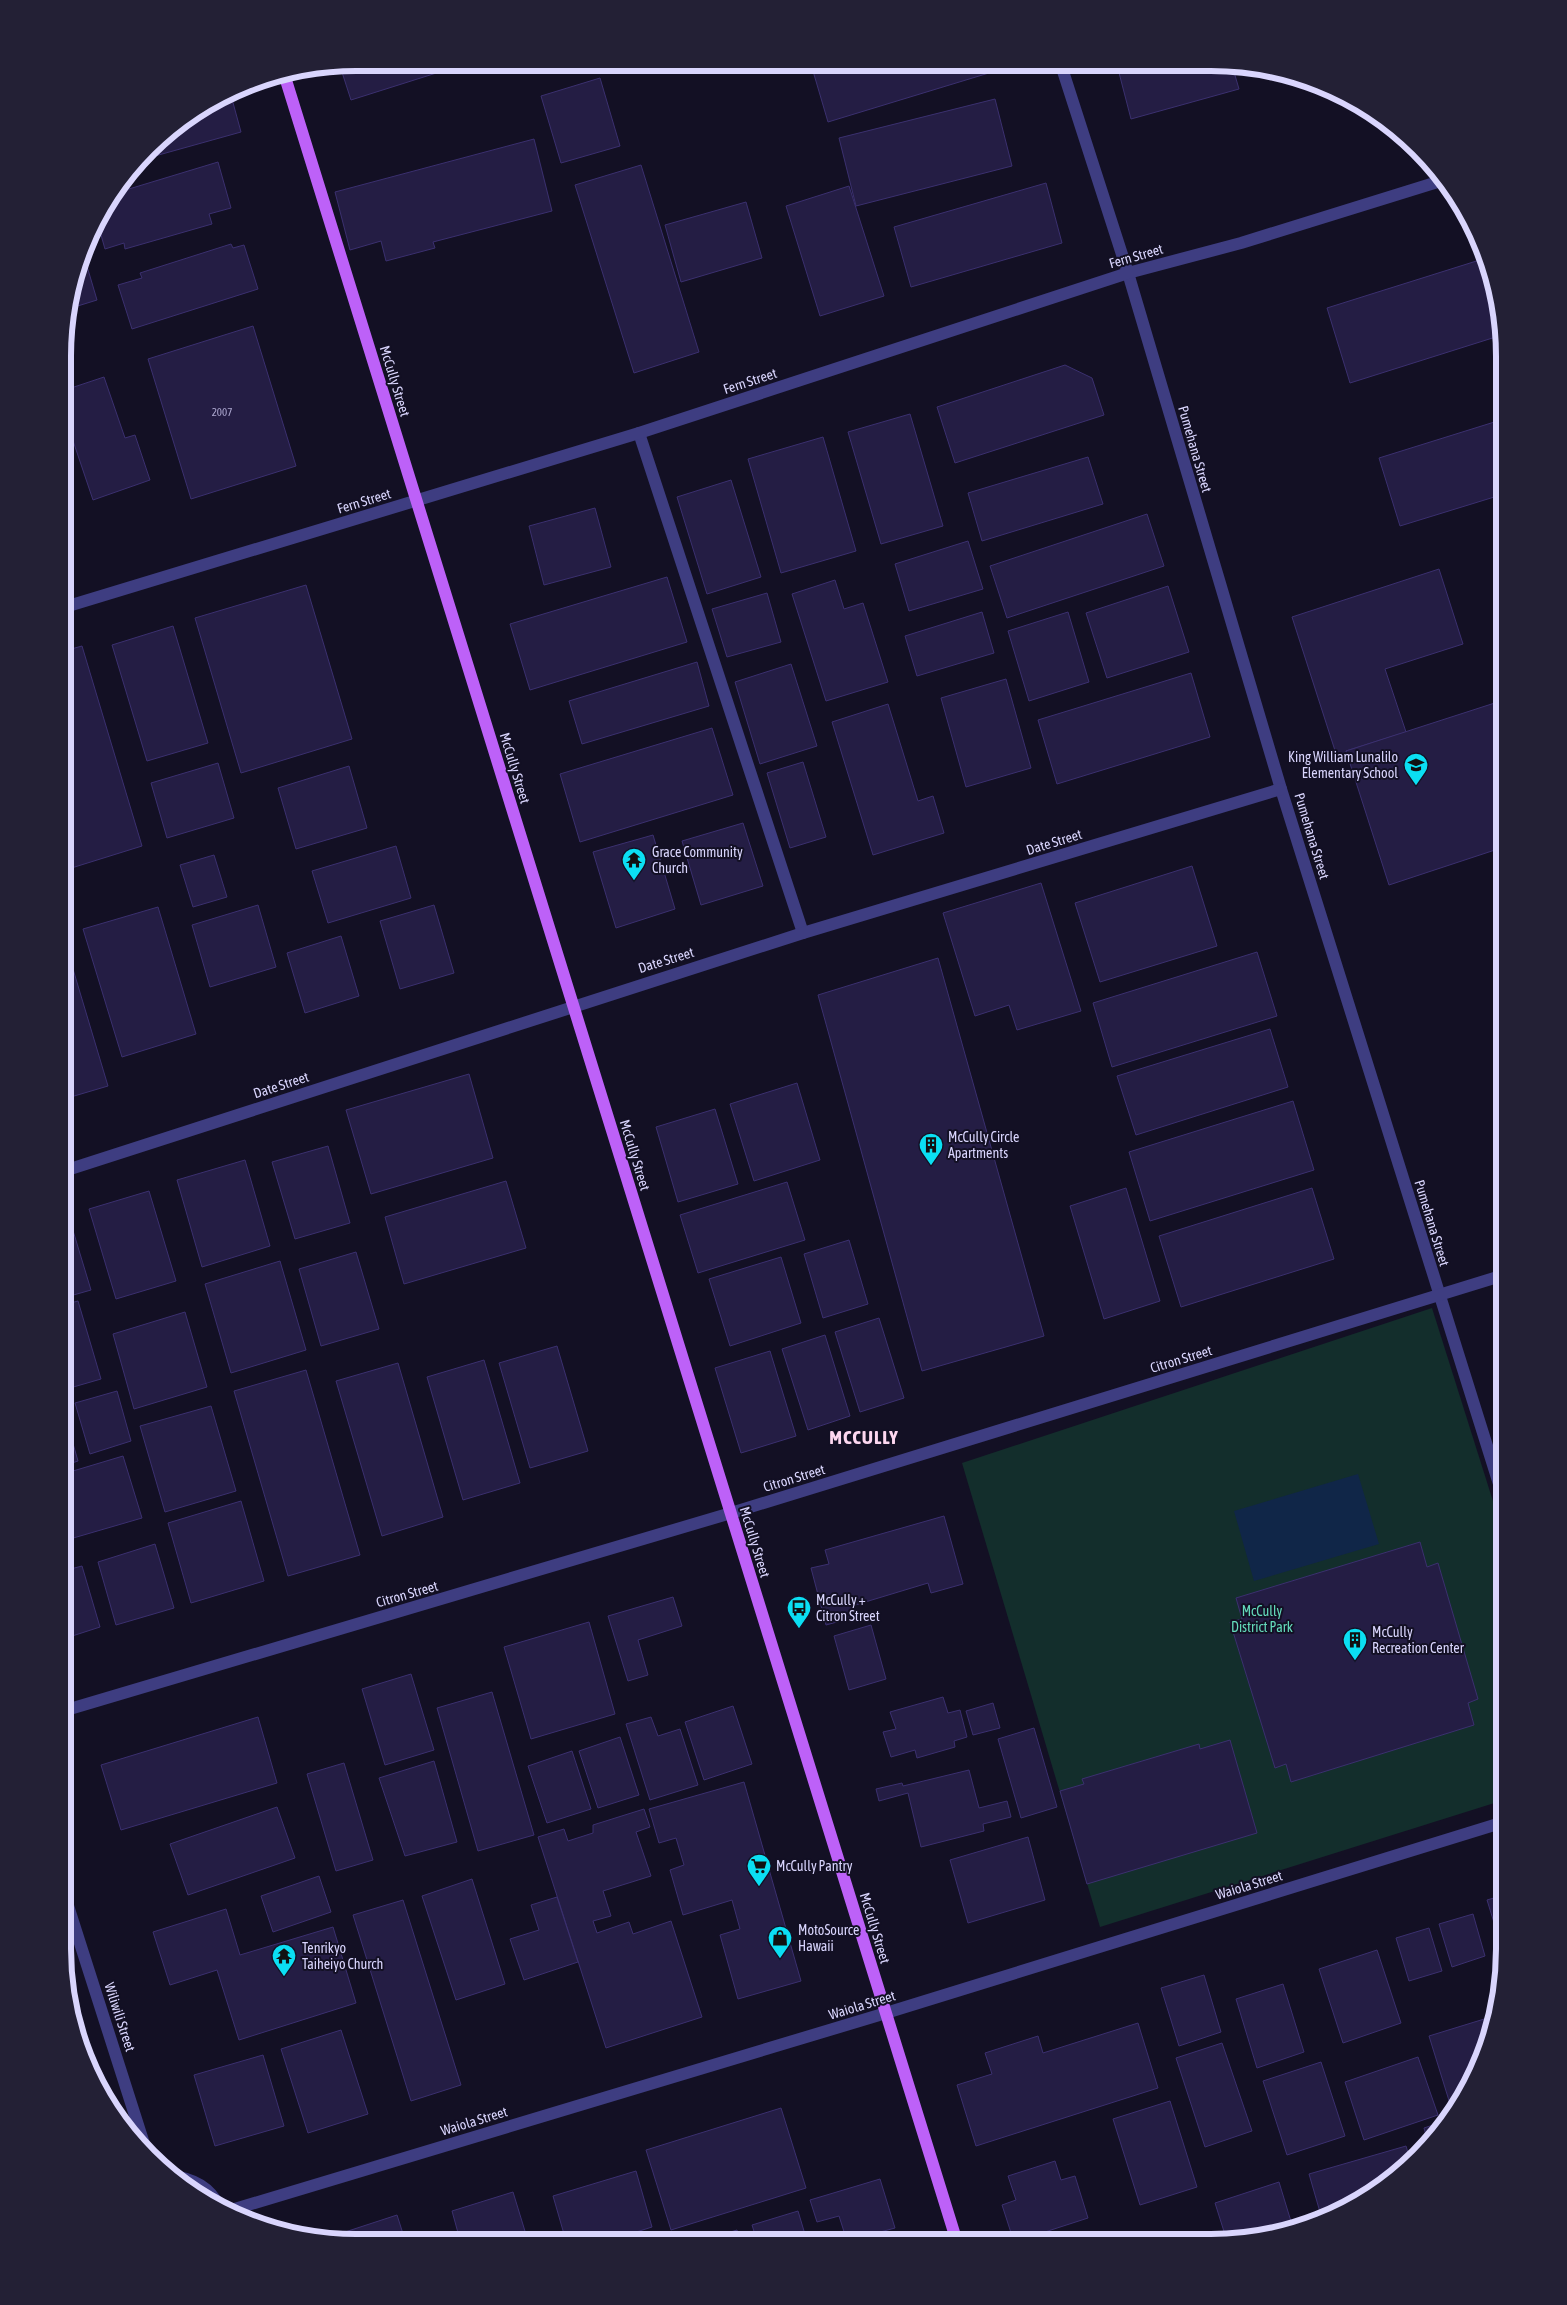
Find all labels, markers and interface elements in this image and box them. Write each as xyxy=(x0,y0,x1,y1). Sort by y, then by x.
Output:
street label: Fern Street xyxy=(1107,241,1165,271)
street label: McCully Street xyxy=(377,344,413,418)
street label: Fern Street xyxy=(721,365,779,397)
street label: Pumehana Street xyxy=(1175,404,1215,494)
house number: 2007 xyxy=(212,406,232,418)
street label: Fern Street xyxy=(335,485,393,517)
street label: McCully Street xyxy=(497,731,533,805)
place label: King William Lunalilo Elementary School xyxy=(1288,749,1398,781)
school or university icon: King William Lunalilo Elementary School xyxy=(1403,752,1429,786)
street label: Pumehana Street xyxy=(1291,791,1333,881)
street label: Date Street xyxy=(1024,826,1084,858)
place label: Grace Community Church xyxy=(652,844,743,876)
temple icon: Grace Community Church xyxy=(621,847,647,881)
street label: Date Street xyxy=(636,944,696,976)
street label: Date Street xyxy=(251,1069,311,1101)
street label: McCully Street xyxy=(617,1118,653,1192)
place label: McCully Circle Apartments xyxy=(948,1129,1019,1161)
building icon: McCully Circle Apartments xyxy=(918,1132,944,1166)
street label: Pumehana Street xyxy=(1411,1178,1453,1268)
street label: Citron Street xyxy=(1148,1342,1214,1376)
district label: MCCULLY xyxy=(829,1426,899,1448)
street label: Citron Street xyxy=(761,1461,827,1495)
street label: McCully Street xyxy=(737,1505,773,1579)
street label: Citron Street xyxy=(374,1578,440,1610)
place label: McCully + Citron Street xyxy=(816,1592,880,1624)
bus stop icon: McCully + Citron Street xyxy=(786,1595,812,1629)
park label: McCully District Park xyxy=(1231,1603,1293,1635)
place label: McCully Recreation Center xyxy=(1372,1624,1465,1656)
building icon: McCully Recreation Center xyxy=(1342,1627,1368,1661)
supermarket icon: McCully Pantry xyxy=(746,1853,772,1887)
place label: McCully Pantry xyxy=(776,1858,853,1874)
street label: Waiola Street xyxy=(1214,1867,1284,1903)
street label: McCully Street xyxy=(857,1891,893,1965)
place label: MotoSource Hawaii xyxy=(798,1922,859,1954)
shop icon: MotoSource Hawaii xyxy=(767,1925,793,1959)
place label: Tenrikyo Taiheiyo Church xyxy=(302,1940,383,1972)
temple icon: Tenrikyo Taiheiyo Church xyxy=(271,1943,297,1977)
street label: Wiliwili Street xyxy=(101,1981,139,2053)
street label: Waiola Street xyxy=(827,1987,897,2023)
street label: Waiola Street xyxy=(439,2103,509,2139)

